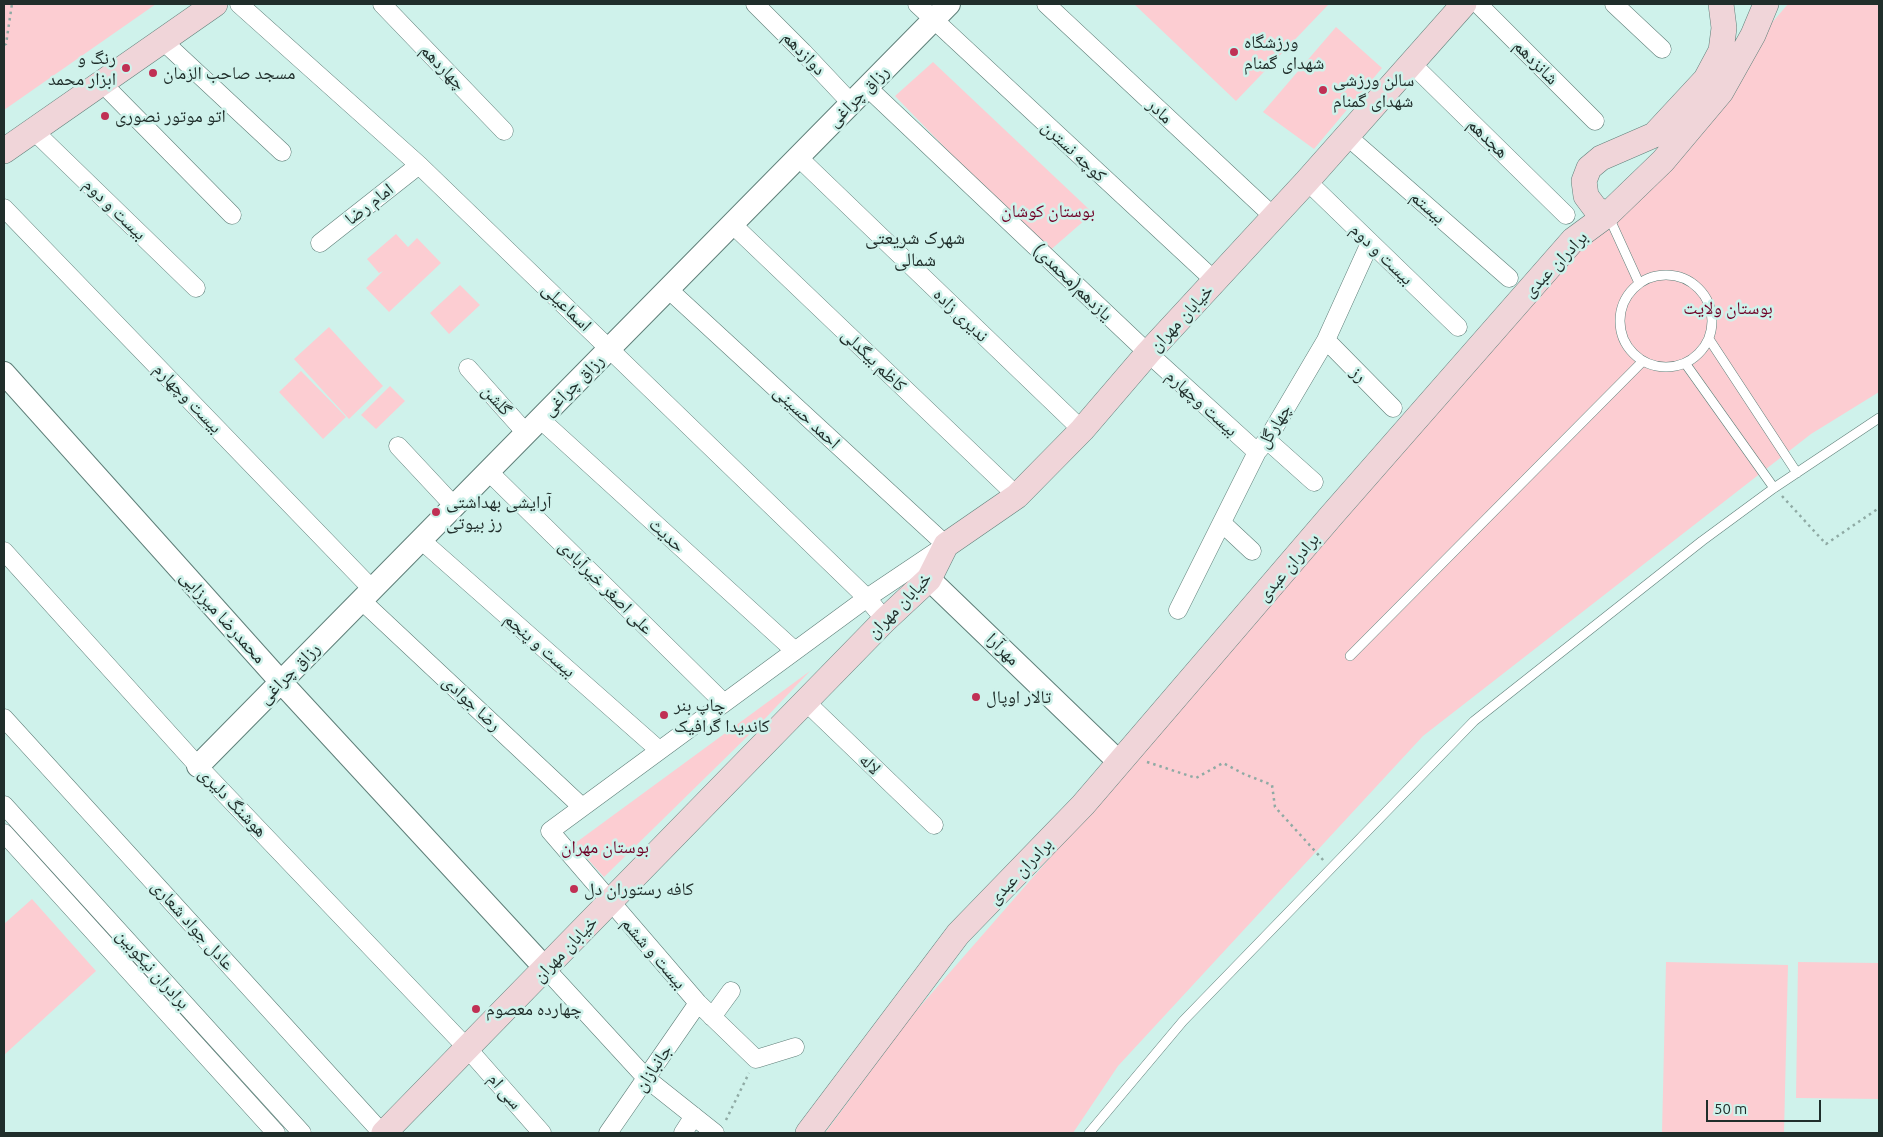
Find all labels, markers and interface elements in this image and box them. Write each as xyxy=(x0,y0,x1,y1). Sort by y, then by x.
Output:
street label: دوازدهم xyxy=(778,26,830,80)
place label: ورزشگاه شهدای گمنام xyxy=(1244,31,1324,74)
street label: شانزدهم xyxy=(1509,35,1563,89)
street label: چهاردهم xyxy=(416,39,470,95)
marker: ورزشگاه شهدای گمنام xyxy=(1228,46,1240,58)
place label: رنگ و ابزار محمد xyxy=(48,47,116,90)
street label: رزاق چراغی xyxy=(823,61,893,131)
marker: رنگ و ابزار محمد xyxy=(120,62,132,74)
place label: مسجد صاحب الزمان xyxy=(163,62,295,84)
marker: مسجد صاحب الزمان xyxy=(147,67,159,79)
place label: سالن ورزشی شهدای گمنام xyxy=(1333,69,1414,112)
marker: سالن ورزشی شهدای گمنام xyxy=(1317,84,1329,96)
street label: مادر xyxy=(1143,94,1177,128)
place label: اتو موتور نصوری xyxy=(115,105,226,127)
marker: اتو موتور نصوری xyxy=(99,110,111,122)
street label: هجدهم xyxy=(1463,113,1513,163)
street label: کوچه نسترن xyxy=(1037,116,1111,186)
street label: بیست و دوم xyxy=(79,174,151,244)
street label: امام رضا xyxy=(340,178,398,230)
street label: بیستم xyxy=(1406,186,1450,228)
park label: بوستان کوشان xyxy=(1001,200,1095,222)
street label: بیست و دوم xyxy=(1346,219,1418,289)
street label: برادران عبدی xyxy=(1518,226,1592,302)
district label: شهرک شریعتی شمالی xyxy=(865,227,965,271)
street label: یازدهم(محمدی) xyxy=(1029,239,1117,325)
street label: اسماعیلی xyxy=(538,278,596,336)
street label: خیابان مهران xyxy=(1145,280,1217,356)
street label: ندیری زاده xyxy=(929,284,993,346)
park label: بوستان ولایت xyxy=(1683,297,1773,319)
street label: کاظم بیگدلی xyxy=(837,324,911,396)
street label: رزاق چراغی xyxy=(538,350,608,420)
street label: بیست وچهارم xyxy=(149,358,227,438)
street label: رز xyxy=(1346,361,1372,387)
street label: بیست وچهارم xyxy=(1162,365,1242,441)
street label: گلشن xyxy=(477,380,517,420)
street label: احمد حسینی xyxy=(769,381,845,453)
street label: چهارگل xyxy=(1252,400,1296,452)
place label: آرایشی بهداشتی رز بیوتی xyxy=(446,491,551,534)
marker: آرایشی بهداشتی رز بیوتی xyxy=(430,506,442,518)
street label: حدیث xyxy=(645,513,689,557)
street label: برادران عبدی xyxy=(1252,528,1324,606)
street label: علی اصغر خیرآبادی xyxy=(554,535,658,639)
street label: محمدرضا میرزایی xyxy=(176,566,270,668)
street label: خیابان مهران xyxy=(862,567,936,643)
street label: بیست و پنجم xyxy=(500,608,580,682)
street label: مهرآرا xyxy=(982,628,1024,670)
street label: رزاق چراغی xyxy=(254,638,324,708)
street label: رضا جوادی xyxy=(438,670,506,736)
place label: تالار اوپال xyxy=(986,686,1051,708)
marker: تالار اوپال xyxy=(970,691,982,703)
place label: چاپ بنر کاندیدا گرافیک xyxy=(674,694,770,736)
marker: چاپ بنر کاندیدا گرافیک xyxy=(658,709,670,721)
street label: لاله xyxy=(855,749,885,779)
street label: هوشنگ دلیری xyxy=(194,763,272,841)
street label: برادران عبدی xyxy=(983,833,1057,909)
park label: بوستان مهران xyxy=(561,836,649,858)
street label: عادل جواد شعاری xyxy=(147,876,239,974)
place label: کافه رستوران دل xyxy=(584,878,694,900)
marker: کافه رستوران دل xyxy=(568,883,580,895)
street label: خیابان مهران xyxy=(528,911,602,987)
street label: بیست و ششم xyxy=(617,913,691,993)
street label: برادران نیکوبین xyxy=(112,925,194,1013)
place label: چهارده معصوم xyxy=(486,998,582,1020)
marker: چهارده معصوم xyxy=(470,1003,482,1015)
street label: جانبازان xyxy=(629,1040,677,1096)
street label: سی ام xyxy=(483,1068,527,1114)
scale bar xyxy=(1708,1090,1823,1122)
text: 50 m xyxy=(1714,1100,1747,1117)

